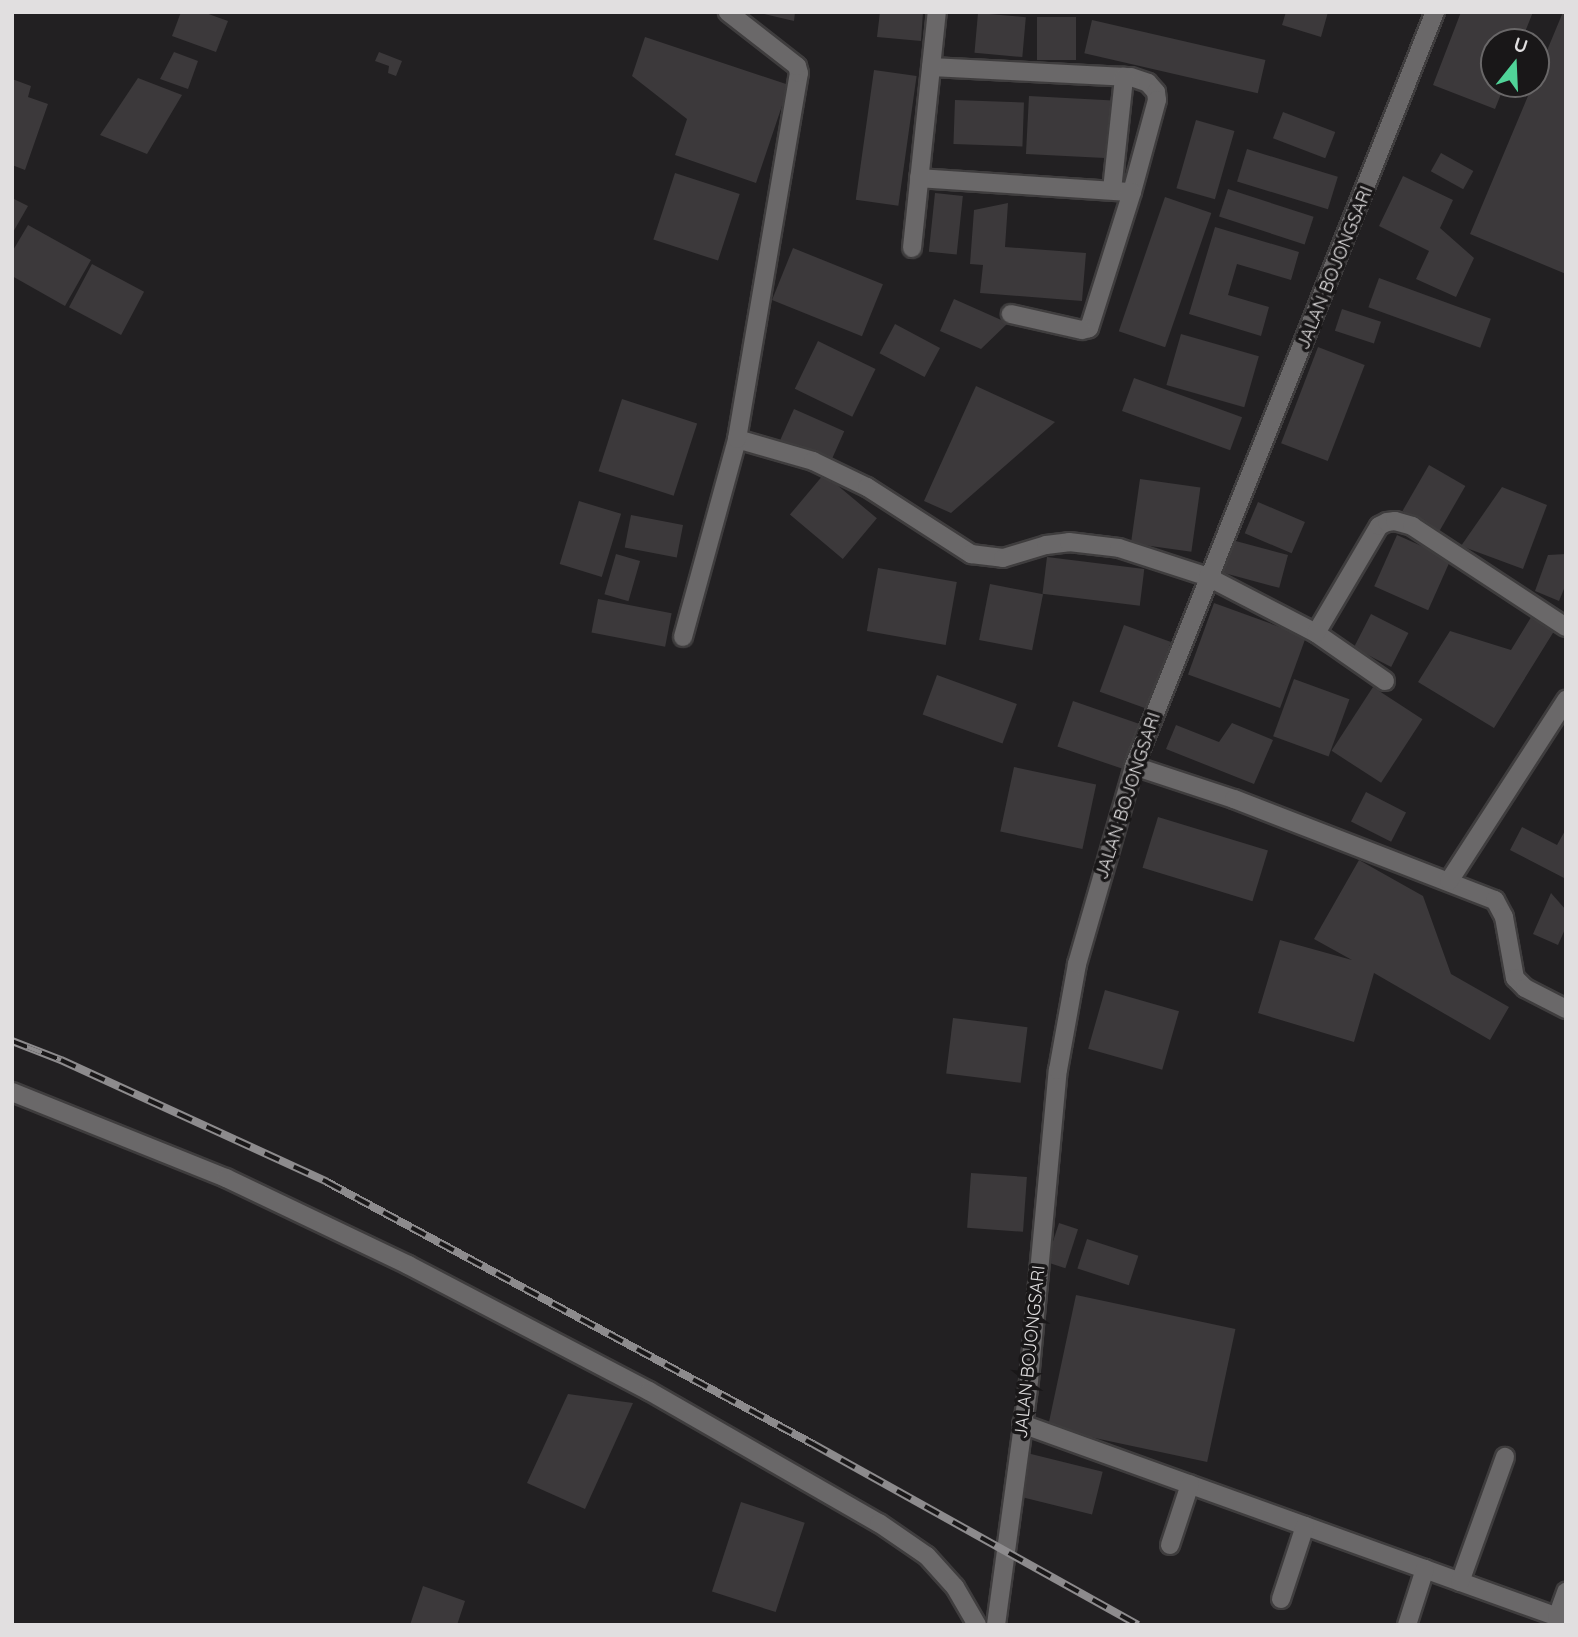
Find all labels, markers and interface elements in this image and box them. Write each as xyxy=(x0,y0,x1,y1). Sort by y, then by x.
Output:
north arrow xyxy=(1480,28,1550,98)
text: U xyxy=(1511,31,1531,58)
street label: JALAN BOJONGSARI xyxy=(1292,183,1378,353)
street label: JALAN BOJONGSARI xyxy=(1091,710,1165,882)
street label: JALAN BOJONGSARI xyxy=(1010,1264,1050,1440)

